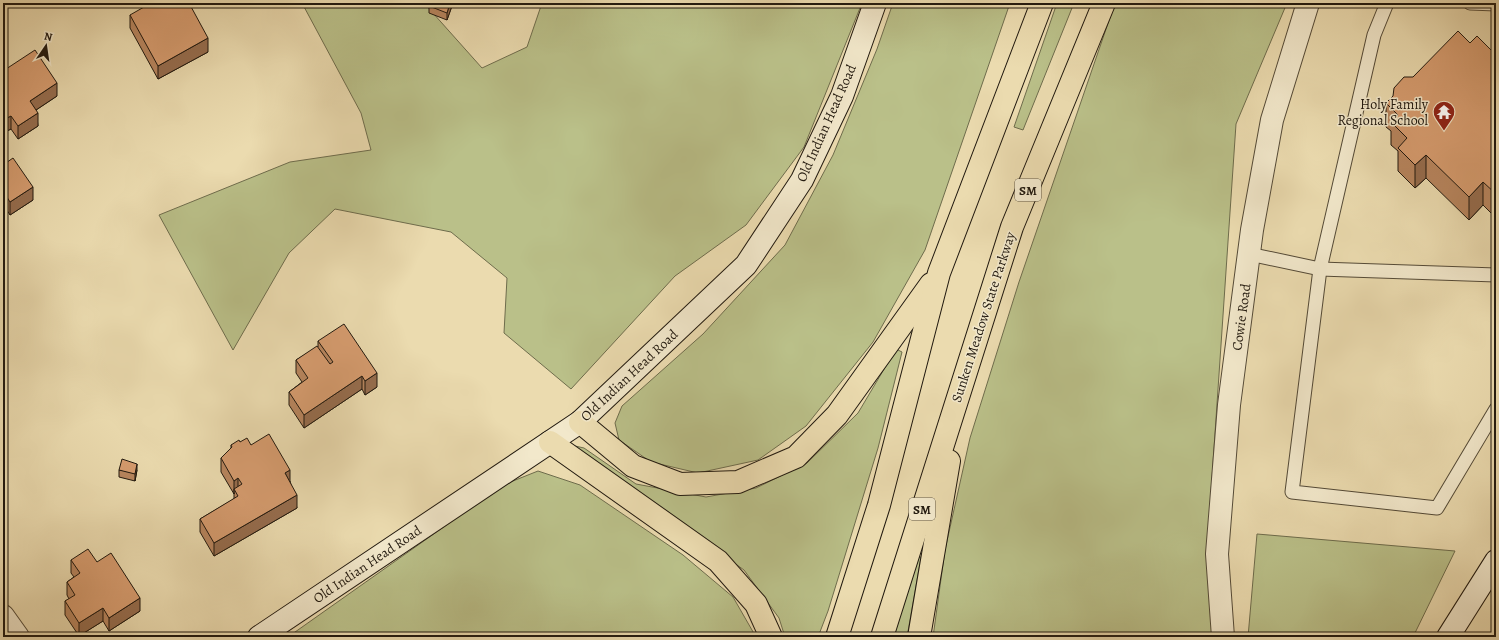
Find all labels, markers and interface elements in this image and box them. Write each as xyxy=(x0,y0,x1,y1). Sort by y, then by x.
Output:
north arrow xyxy=(26,26,66,66)
text: N xyxy=(43,29,54,45)
street label: Old Indian Head Road xyxy=(792,61,861,185)
place label: Holy Family Regional School xyxy=(1338,95,1429,130)
temple icon: Holy Family Regional School xyxy=(1431,99,1457,132)
road number: SM xyxy=(1015,179,1041,201)
street label: Sunken Meadow State Parkway xyxy=(947,229,1020,405)
street label: Cowie Road xyxy=(1227,282,1256,352)
street label: Old Indian Head Road xyxy=(576,325,683,426)
road number: SM xyxy=(909,498,935,520)
street label: Old Indian Head Road xyxy=(309,521,426,608)

